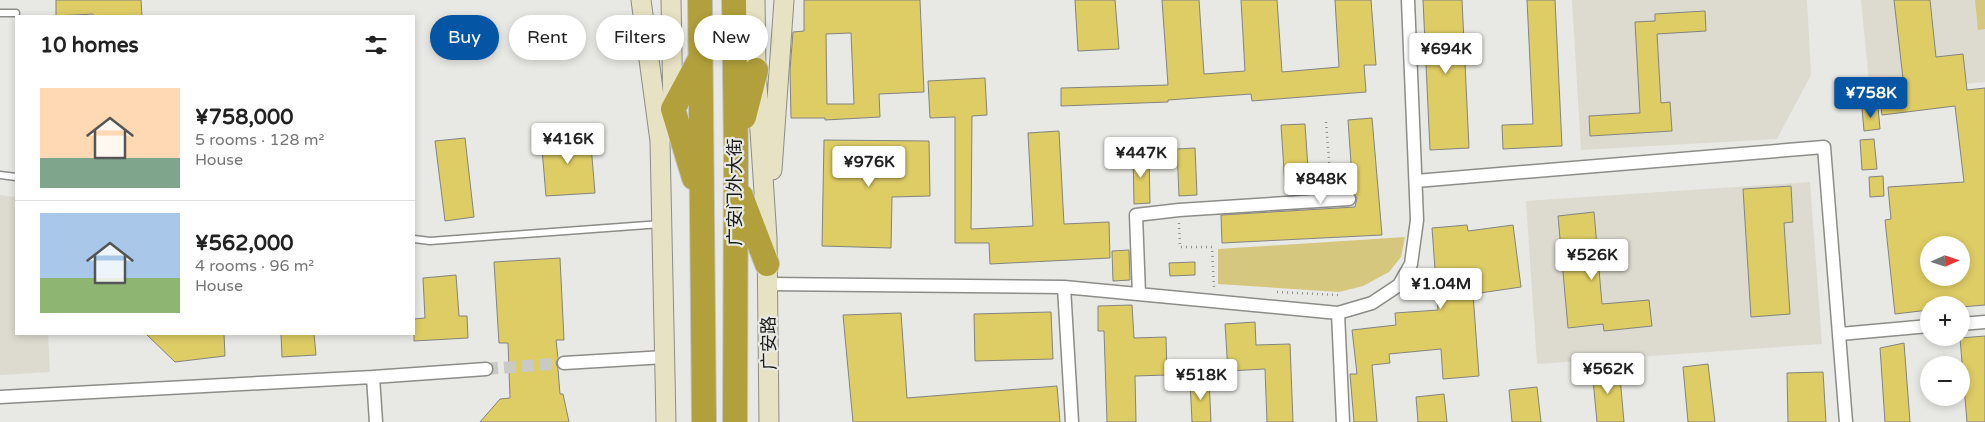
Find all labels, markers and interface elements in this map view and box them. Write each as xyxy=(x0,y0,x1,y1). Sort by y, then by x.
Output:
chip: Buy xyxy=(430,15,499,60)
chip: Rent xyxy=(509,15,586,60)
chip: Filters xyxy=(596,15,684,60)
chip: New xyxy=(694,15,768,60)
icon: filters xyxy=(362,31,390,59)
pin: ¥694K xyxy=(1411,32,1481,75)
text: 10 homes xyxy=(40,33,139,58)
text: ¥694K xyxy=(1420,39,1472,59)
pin: ¥758K xyxy=(1836,76,1906,119)
text: ¥758K xyxy=(1845,83,1897,103)
text: ¥758,000 xyxy=(195,105,293,130)
icon: home xyxy=(80,108,140,168)
pin: ¥416K xyxy=(533,122,603,165)
text: ¥416K xyxy=(542,129,594,149)
text: 5 rooms · 128 m² xyxy=(195,130,324,150)
pin: ¥447K xyxy=(1106,136,1176,179)
street label: 广安门外大街 xyxy=(724,138,746,246)
text: ¥447K xyxy=(1115,143,1167,163)
pin: ¥976K xyxy=(834,146,904,188)
text: House xyxy=(195,150,243,170)
text: ¥976K xyxy=(843,152,895,172)
pin: ¥848K xyxy=(1286,162,1356,205)
text: ¥848K xyxy=(1295,169,1347,189)
text: ¥562,000 xyxy=(195,231,293,256)
icon: home xyxy=(80,233,140,293)
north arrow xyxy=(1920,236,1970,286)
map controls xyxy=(1920,236,1970,406)
pin: ¥526K xyxy=(1557,238,1627,281)
text: ¥526K xyxy=(1566,245,1618,265)
text: 4 rooms · 96 m² xyxy=(195,256,314,276)
pin: ¥1.04M xyxy=(1400,268,1482,310)
text: ¥1.04M xyxy=(1411,274,1471,294)
text: House xyxy=(195,276,243,296)
button: + xyxy=(1920,296,1970,346)
street label: 广安路 xyxy=(758,316,780,370)
pin: ¥562K xyxy=(1573,352,1643,395)
button: − xyxy=(1920,356,1970,406)
pin: ¥518K xyxy=(1166,358,1236,401)
text: ¥562K xyxy=(1582,359,1634,379)
text: ¥518K xyxy=(1175,365,1227,385)

